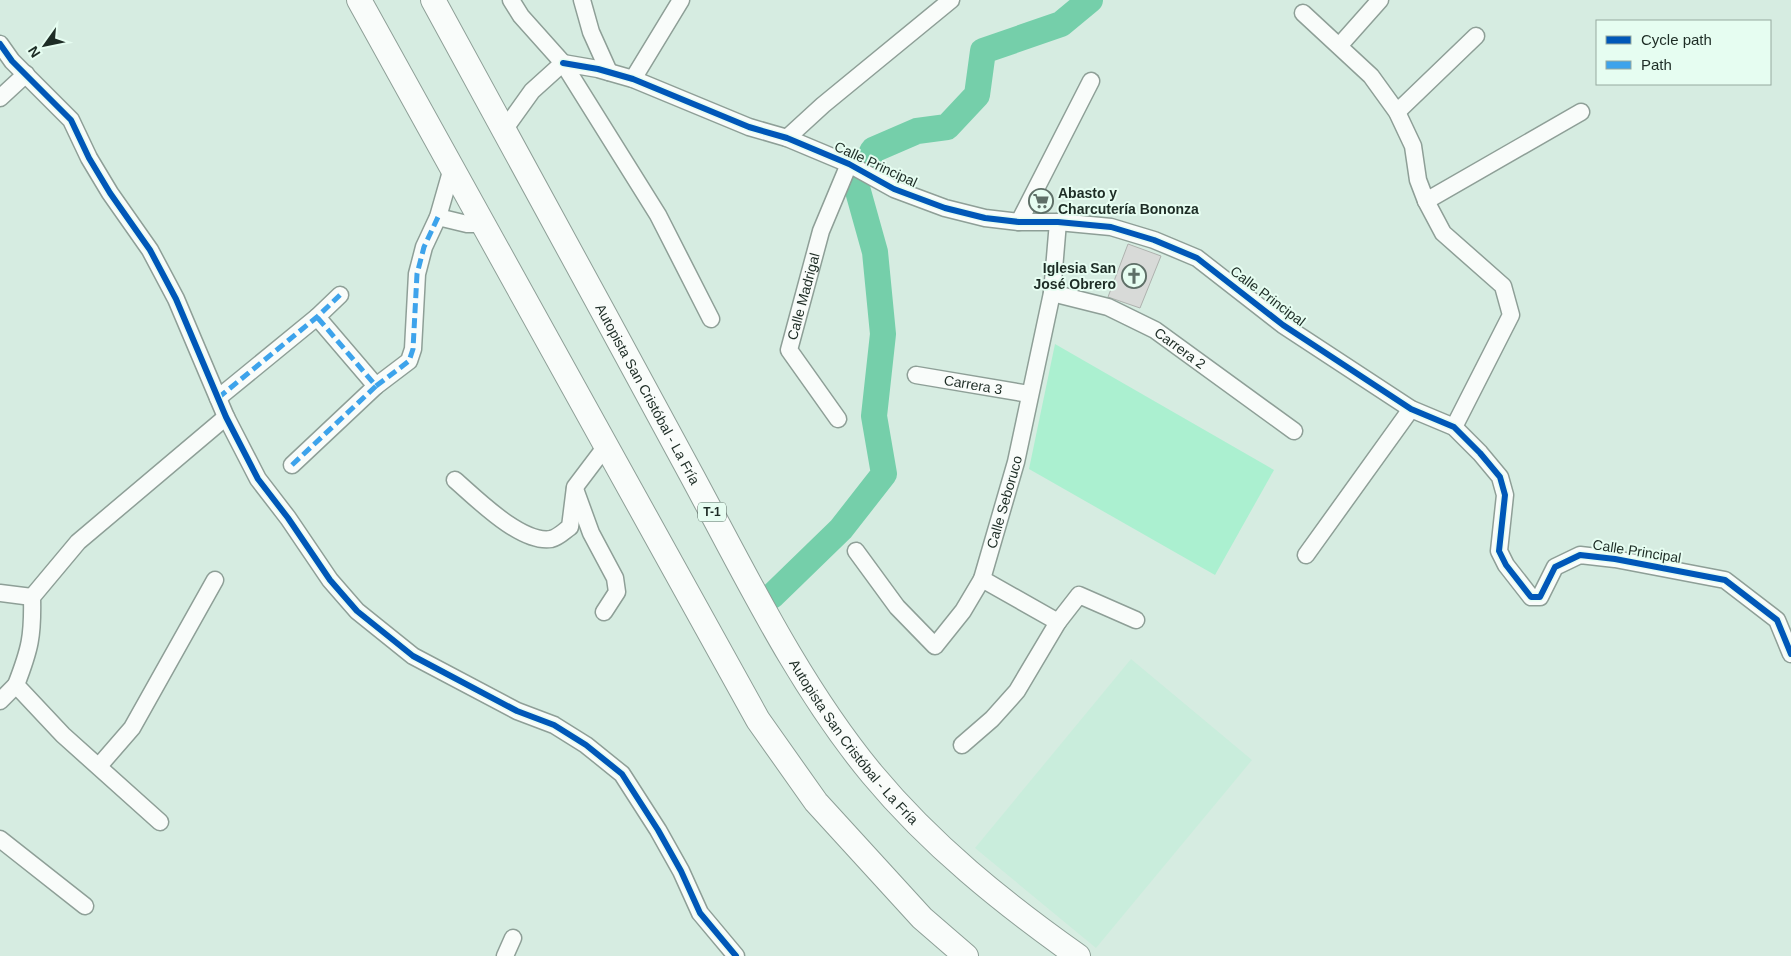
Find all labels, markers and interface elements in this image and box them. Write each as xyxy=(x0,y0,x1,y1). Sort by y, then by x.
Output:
north arrow xyxy=(20,20,70,70)
legend xyxy=(1596,20,1771,85)
text: Cycle path xyxy=(1641,31,1712,48)
text: N xyxy=(25,43,44,61)
text: Path xyxy=(1641,56,1672,73)
street label: Calle Principal xyxy=(832,138,920,190)
place label: Abasto y Charcutería Bononza xyxy=(1058,185,1199,217)
supermarket icon: Abasto y Charcutería Bononza xyxy=(1028,188,1054,214)
street label: Calle Madrigal xyxy=(784,251,823,342)
place label: Iglesia San José Obrero xyxy=(1034,260,1116,292)
church icon: Iglesia San José Obrero xyxy=(1121,263,1147,289)
street label: Calle Principal xyxy=(1227,263,1309,329)
street label: Autopista San Cristóbal - La Fría xyxy=(592,301,703,488)
street label: Carrera 2 xyxy=(1151,324,1209,372)
street label: Carrera 3 xyxy=(943,372,1004,397)
street label: Calle Seboruco xyxy=(983,454,1025,550)
road number: T-1 xyxy=(698,502,726,522)
street label: Calle Principal xyxy=(1592,536,1682,566)
street label: Autopista San Cristóbal - La Fría xyxy=(786,656,922,828)

